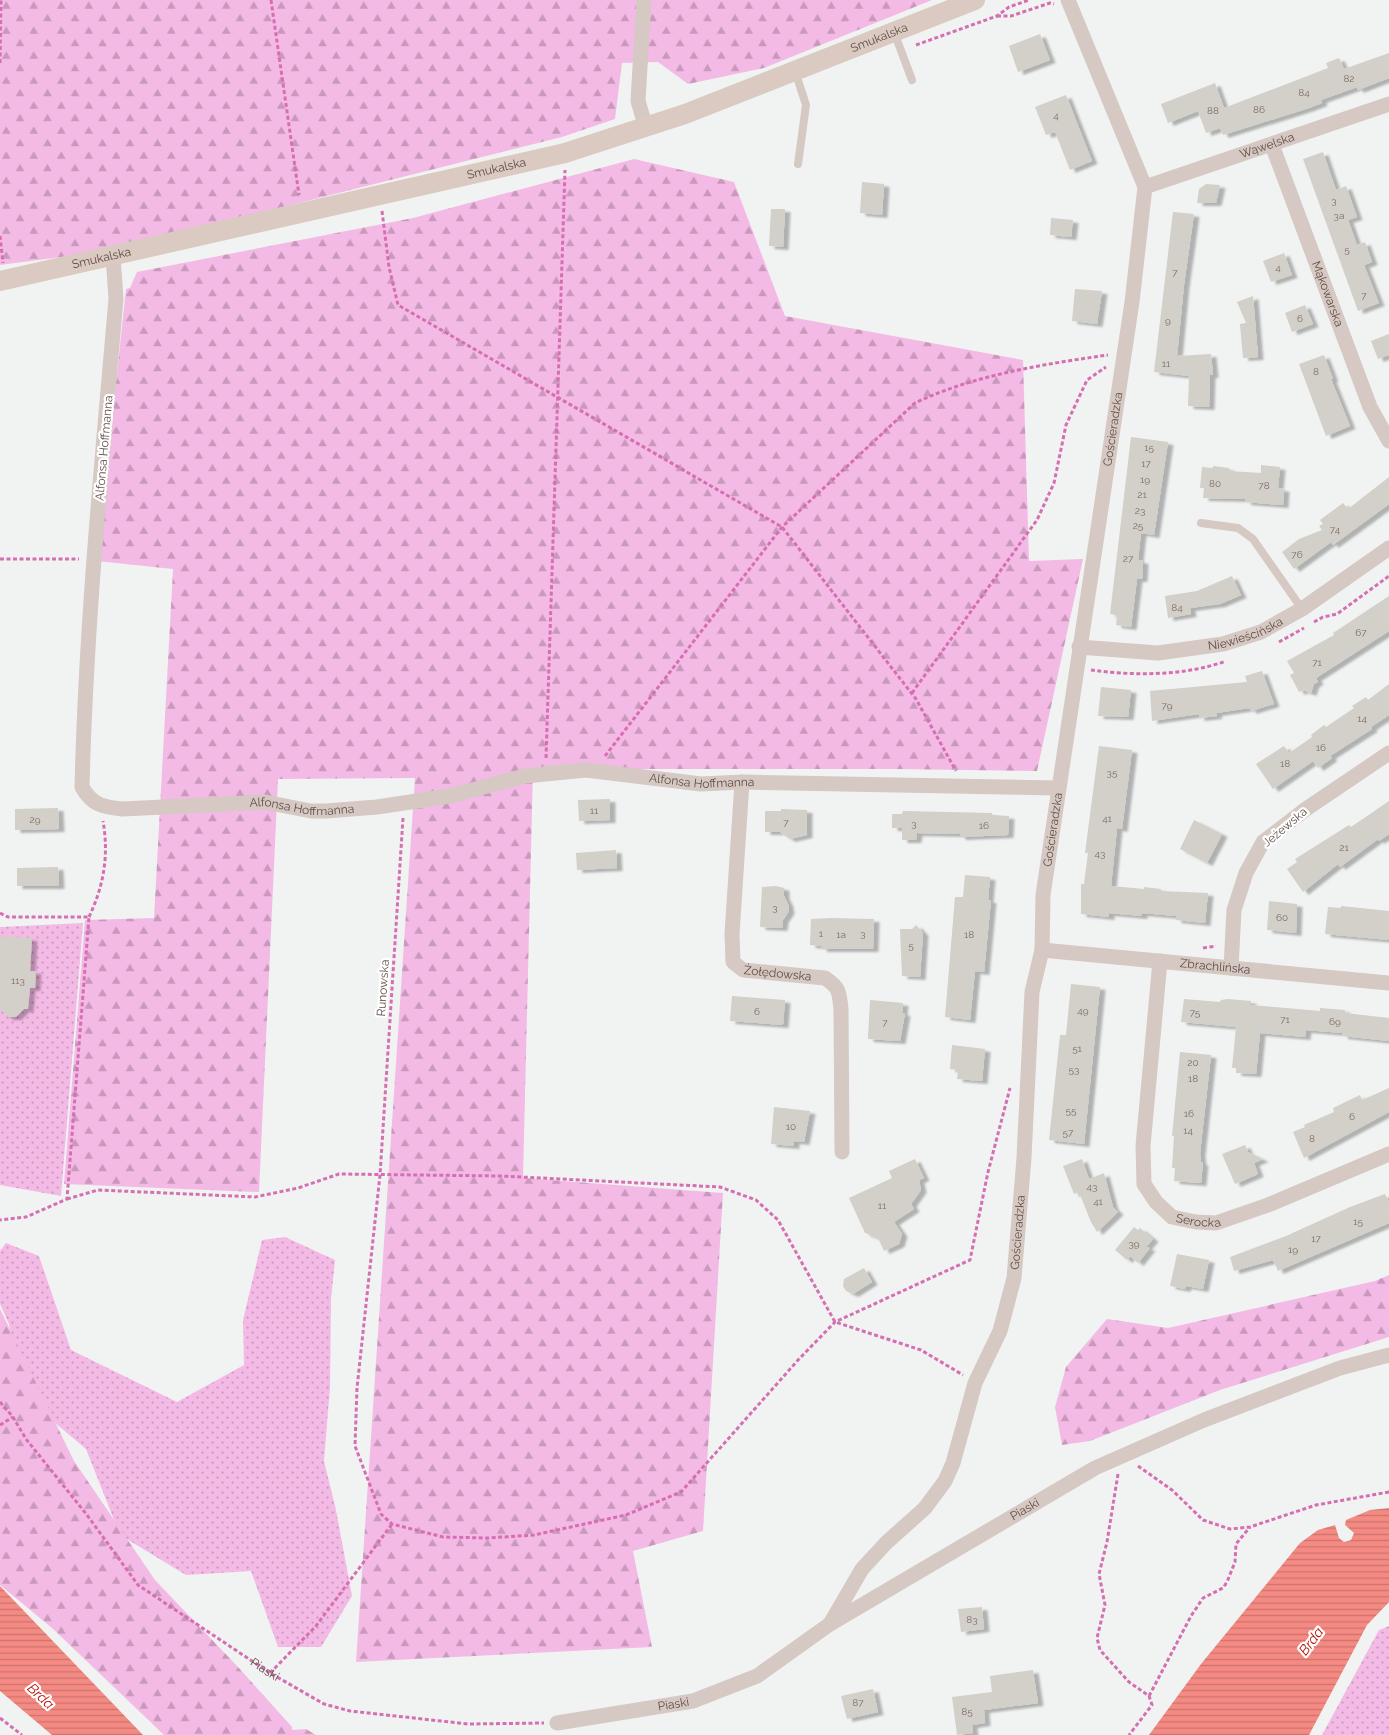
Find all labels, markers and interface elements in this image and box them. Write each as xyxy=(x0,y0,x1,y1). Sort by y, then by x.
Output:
street label: Smukalska xyxy=(848,20,910,55)
house number: 82 xyxy=(1343,73,1355,84)
house number: 84 xyxy=(1298,87,1310,98)
house number: 86 xyxy=(1253,104,1265,115)
house number: 88 xyxy=(1207,105,1219,116)
house number: 4 xyxy=(1053,110,1059,121)
street label: Wąwelska xyxy=(1238,130,1296,161)
street label: Smukalska xyxy=(465,155,527,182)
house number: 3 xyxy=(1331,195,1337,206)
house number: 3a xyxy=(1334,210,1344,221)
house number: 5 xyxy=(1344,244,1350,255)
street label: Smukalska xyxy=(70,245,132,272)
street label: Mąkowarska xyxy=(1309,259,1346,329)
house number: 4 xyxy=(1275,262,1281,273)
house number: 7 xyxy=(1172,267,1178,278)
house number: 7 xyxy=(1361,290,1367,301)
house number: 6 xyxy=(1297,313,1303,324)
house number: 9 xyxy=(1165,315,1171,326)
house number: 11 xyxy=(1162,358,1171,369)
house number: 8 xyxy=(1313,366,1319,377)
street label: Gościeradzka xyxy=(1100,391,1125,467)
street label: Alfonsa Hoffmanna xyxy=(92,395,116,501)
house number: 15 xyxy=(1144,442,1154,453)
house number: 17 xyxy=(1141,458,1151,469)
house number: 19 xyxy=(1140,474,1150,485)
house number: 80 xyxy=(1209,478,1221,489)
house number: 78 xyxy=(1258,480,1270,491)
house number: 21 xyxy=(1137,489,1147,500)
house number: 23 xyxy=(1135,505,1145,516)
house number: 25 xyxy=(1133,520,1144,531)
house number: 74 xyxy=(1330,524,1341,535)
house number: 76 xyxy=(1291,549,1303,560)
house number: 27 xyxy=(1123,553,1134,564)
house number: 84 xyxy=(1171,602,1183,613)
street label: Niewieścińska xyxy=(1207,614,1285,653)
house number: 67 xyxy=(1355,627,1367,638)
house number: 71 xyxy=(1312,657,1323,668)
house number: 79 xyxy=(1161,700,1173,711)
house number: 14 xyxy=(1357,713,1367,724)
house number: 16 xyxy=(1316,742,1326,753)
house number: 18 xyxy=(1280,758,1290,769)
house number: 35 xyxy=(1107,767,1118,778)
street label: Alfonsa Hoffmanna xyxy=(648,771,755,791)
street label: Gościeradzka xyxy=(1040,792,1065,868)
street label: Alfonsa Hoffmanna xyxy=(249,795,355,818)
street label: Jeżewska xyxy=(1260,804,1310,850)
house number: 11 xyxy=(590,805,599,816)
house number: 41 xyxy=(1102,813,1113,824)
house number: 29 xyxy=(29,814,41,825)
house number: 7 xyxy=(783,817,789,828)
house number: 3 xyxy=(911,818,917,829)
house number: 16 xyxy=(979,820,989,831)
house number: 21 xyxy=(1339,842,1349,853)
house number: 43 xyxy=(1095,848,1105,859)
house number: 3 xyxy=(772,902,778,913)
house number: 60 xyxy=(1276,912,1288,923)
house number: 1 xyxy=(819,928,824,939)
house number: 3 xyxy=(860,928,866,939)
house number: 1a xyxy=(836,929,846,940)
house number: 18 xyxy=(964,929,974,940)
house number: 5 xyxy=(908,940,914,951)
street label: Zbrachlińska xyxy=(1179,956,1251,977)
street label: Runowska xyxy=(374,959,392,1017)
street label: Żołędowska xyxy=(743,963,812,984)
house number: 113 xyxy=(11,975,25,986)
house number: 49 xyxy=(1077,1005,1089,1016)
house number: 6 xyxy=(754,1006,760,1017)
house number: 75 xyxy=(1190,1007,1201,1018)
house number: 71 xyxy=(1280,1014,1291,1025)
house number: 69 xyxy=(1329,1016,1341,1027)
house number: 7 xyxy=(882,1017,888,1028)
house number: 51 xyxy=(1072,1043,1083,1054)
house number: 20 xyxy=(1187,1057,1199,1068)
house number: 53 xyxy=(1069,1064,1079,1075)
house number: 18 xyxy=(1188,1073,1198,1084)
house number: 55 xyxy=(1066,1105,1077,1116)
house number: 16 xyxy=(1184,1108,1194,1119)
house number: 6 xyxy=(1349,1111,1355,1122)
house number: 10 xyxy=(786,1121,796,1132)
house number: 14 xyxy=(1183,1125,1193,1136)
house number: 57 xyxy=(1063,1127,1074,1138)
house number: 8 xyxy=(1309,1133,1315,1144)
house number: 43 xyxy=(1087,1181,1097,1192)
street label: Gościeradzka xyxy=(1008,1195,1028,1270)
house number: 41 xyxy=(1093,1196,1104,1207)
house number: 11 xyxy=(878,1200,887,1211)
street label: Serocka xyxy=(1175,1211,1223,1230)
house number: 15 xyxy=(1353,1216,1363,1227)
house number: 17 xyxy=(1311,1233,1321,1244)
house number: 39 xyxy=(1128,1238,1140,1249)
house number: 19 xyxy=(1288,1244,1298,1255)
street label: Piaski xyxy=(1008,1495,1042,1523)
house number: 83 xyxy=(966,1614,978,1625)
water label: Brda xyxy=(1295,1624,1327,1658)
street label: Piaski xyxy=(248,1655,282,1684)
water label: Brda xyxy=(24,1680,58,1712)
street label: Piaski xyxy=(657,1695,690,1714)
house number: 87 xyxy=(852,1697,864,1708)
house number: 85 xyxy=(961,1706,973,1717)

